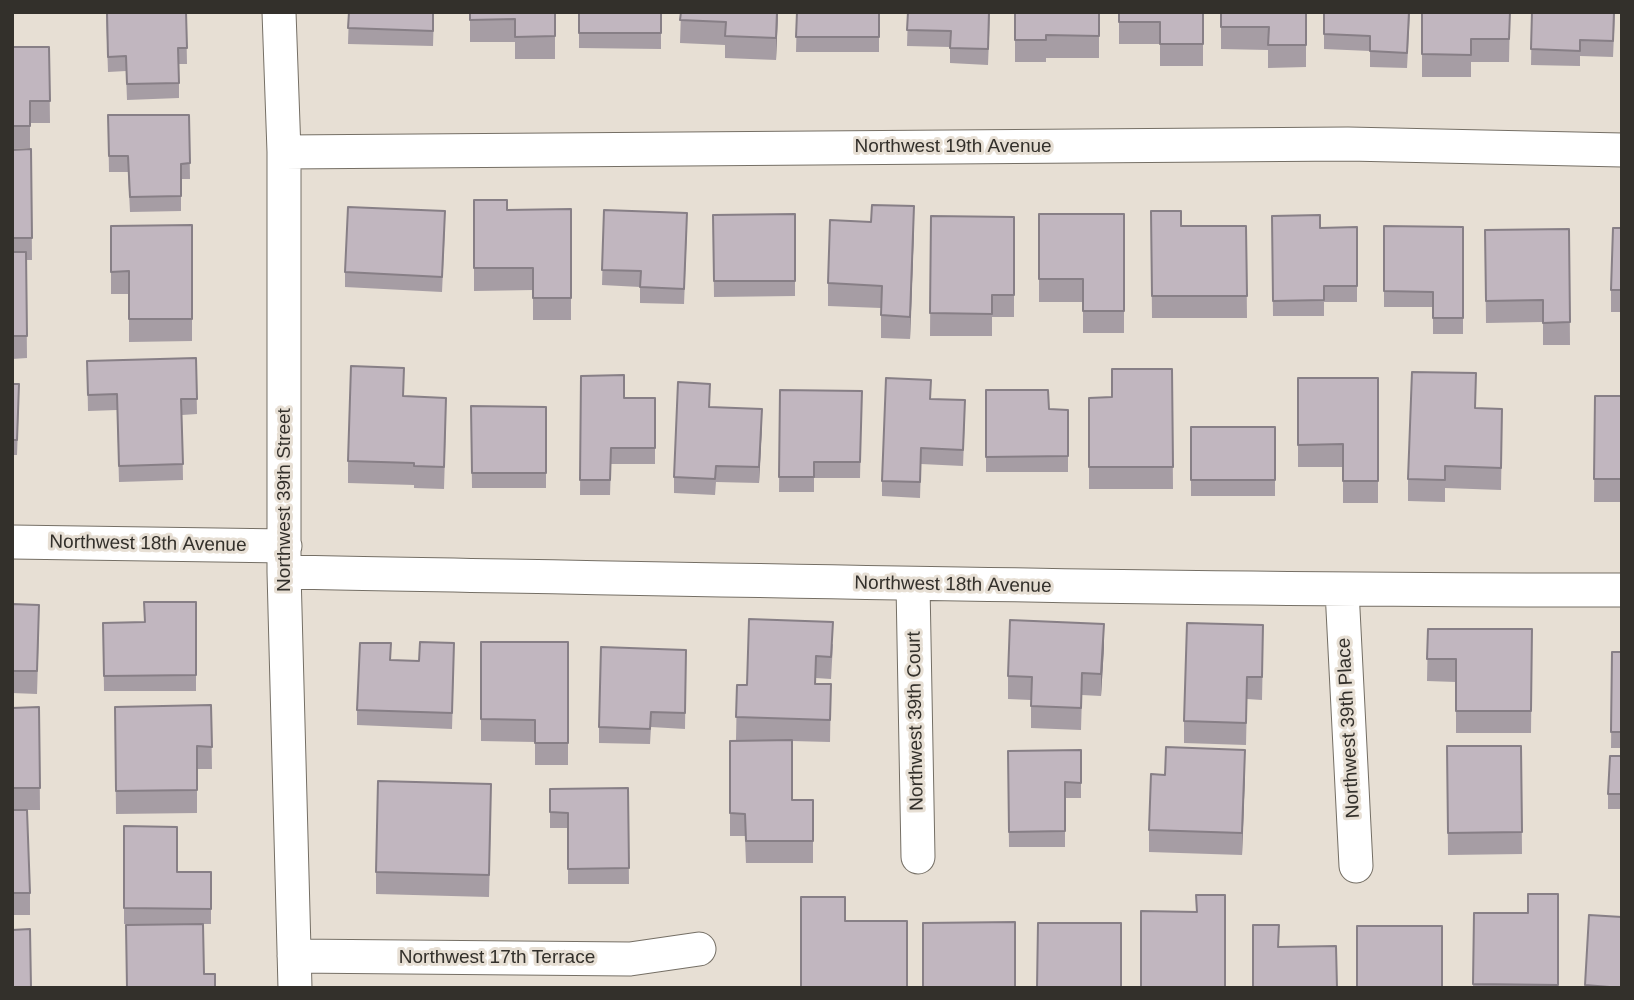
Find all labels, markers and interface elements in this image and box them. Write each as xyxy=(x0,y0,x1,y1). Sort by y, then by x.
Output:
street label: Northwest 19th Avenue xyxy=(854,136,1052,158)
street label: Northwest 39th Street xyxy=(274,408,296,592)
street label: Northwest 18th Avenue xyxy=(49,531,247,557)
street label: Northwest 18th Avenue xyxy=(854,572,1052,598)
street label: Northwest 39th Court xyxy=(903,631,929,811)
street label: Northwest 39th Place xyxy=(1333,637,1365,819)
street label: Northwest 17th Terrace xyxy=(399,947,595,969)

